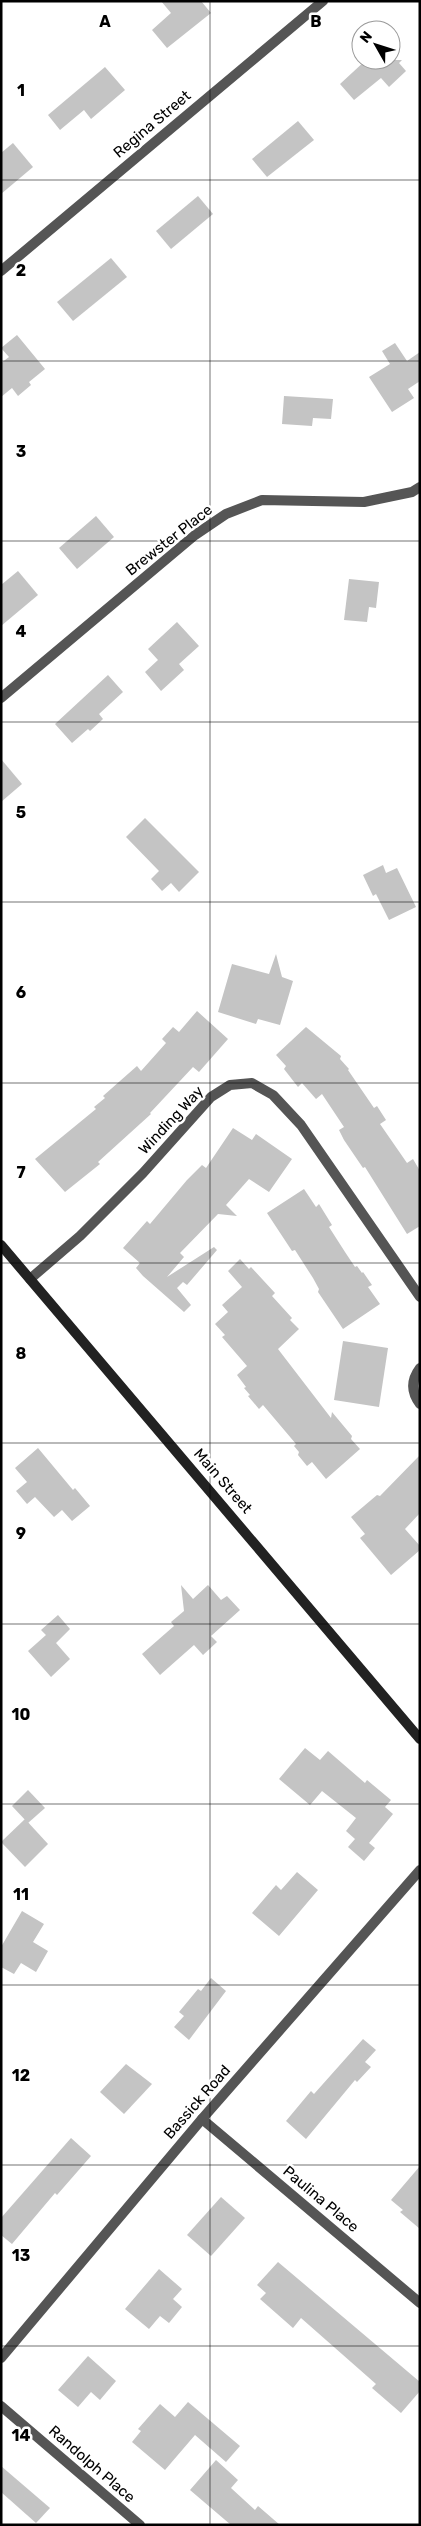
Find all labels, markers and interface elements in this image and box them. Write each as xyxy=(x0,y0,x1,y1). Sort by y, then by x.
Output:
text: A xyxy=(99,12,111,31)
text: B xyxy=(310,12,322,31)
north arrow xyxy=(351,20,401,70)
text: N xyxy=(357,28,376,46)
text: 1 xyxy=(17,81,25,100)
street label: Regina Street xyxy=(110,86,194,161)
text: 2 xyxy=(16,261,26,280)
text: 3 xyxy=(16,442,26,461)
street label: Brewster Place xyxy=(122,501,216,579)
text: 4 xyxy=(16,622,27,641)
text: 5 xyxy=(16,803,26,822)
text: 6 xyxy=(16,983,26,1002)
street label: Winding Way xyxy=(135,1082,207,1158)
text: 7 xyxy=(16,1163,26,1182)
text: 8 xyxy=(16,1344,27,1363)
street label: Main Street xyxy=(190,1445,256,1517)
text: 9 xyxy=(16,1524,26,1543)
text: 10 xyxy=(12,1705,31,1724)
text: 11 xyxy=(13,1885,29,1904)
street label: Bassick Road xyxy=(160,2061,234,2143)
text: 12 xyxy=(12,2066,30,2085)
street label: Paulina Place xyxy=(279,2162,363,2236)
text: 13 xyxy=(12,2246,30,2265)
street label: Randolph Place xyxy=(45,2422,139,2506)
text: 14 xyxy=(12,2426,31,2445)

